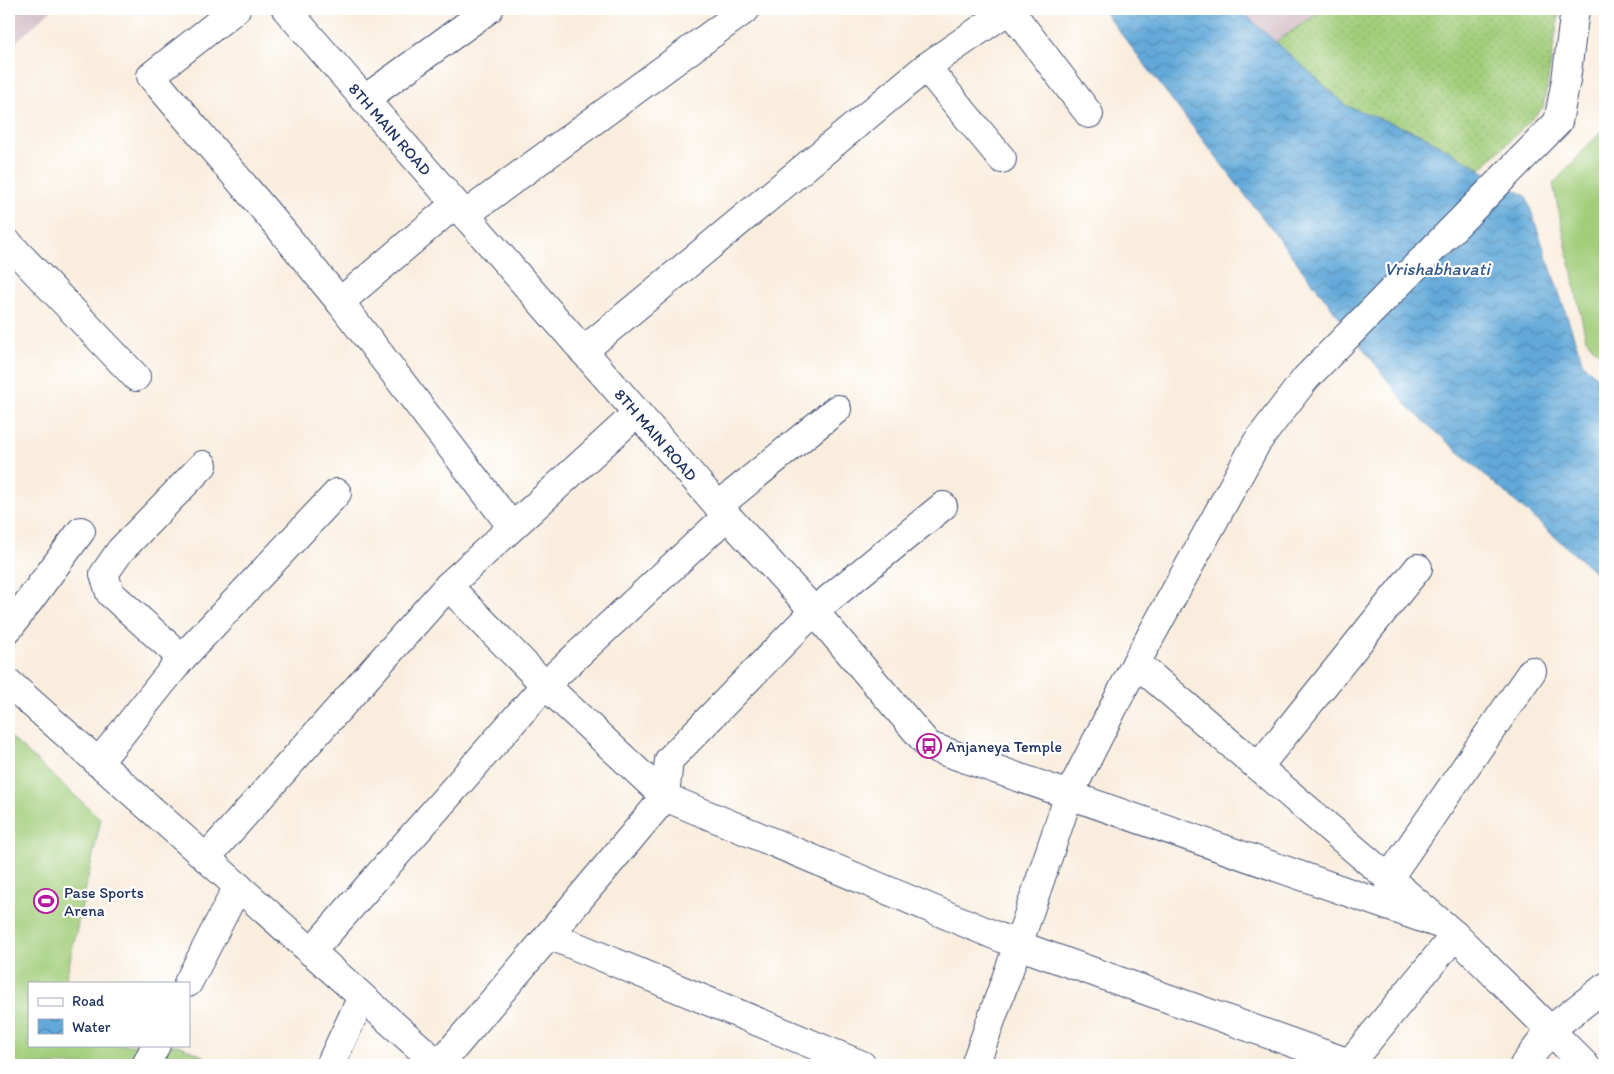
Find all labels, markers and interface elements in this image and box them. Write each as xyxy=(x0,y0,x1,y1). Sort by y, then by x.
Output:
street label: 8TH MAIN ROAD xyxy=(345,79,435,179)
water label: Vrishabhavati xyxy=(1384,258,1492,280)
street label: 8TH MAIN ROAD xyxy=(611,385,701,485)
bus stop icon: Anjaneya Temple xyxy=(916,733,942,759)
place label: Anjaneya Temple xyxy=(946,737,1062,756)
place label: Pase Sports Arena xyxy=(64,883,144,920)
sports icon: Pase Sports Arena xyxy=(33,888,59,914)
legend xyxy=(28,982,190,1046)
text: Road xyxy=(72,992,105,1010)
text: Water xyxy=(72,1018,111,1036)

